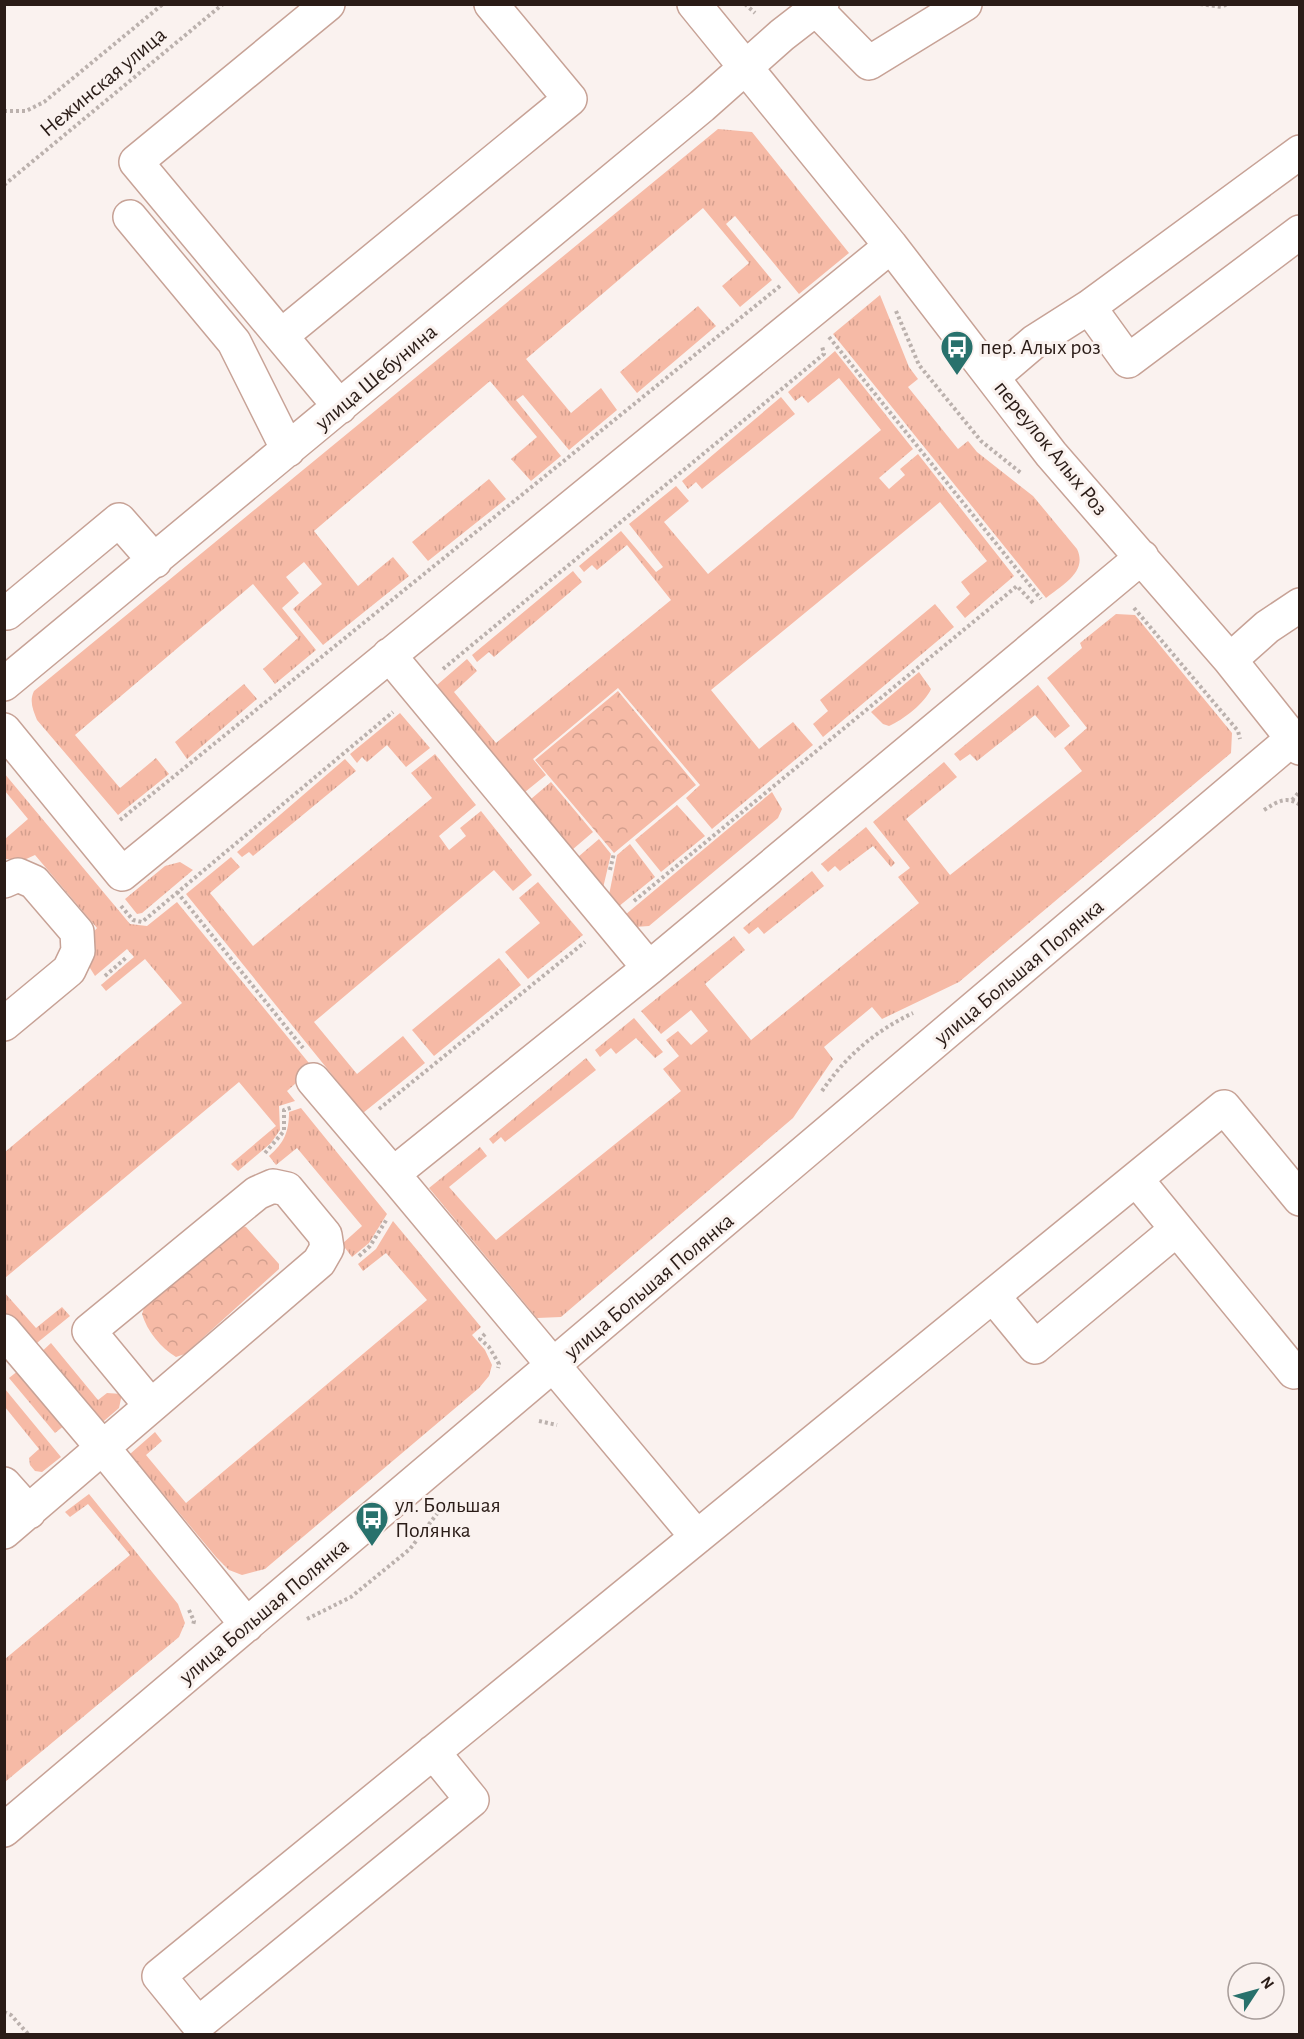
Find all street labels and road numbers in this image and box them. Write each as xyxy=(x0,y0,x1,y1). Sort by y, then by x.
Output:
street label: Нежинская улица xyxy=(36,23,170,141)
street label: улица Шебунина xyxy=(310,320,441,435)
street label: переулок Алых Роз xyxy=(990,376,1112,520)
street label: улица Большая Полянка xyxy=(929,895,1108,1050)
street label: улица Большая Полянка xyxy=(559,1209,738,1364)
street label: улица Большая Полянка xyxy=(174,1534,353,1689)

